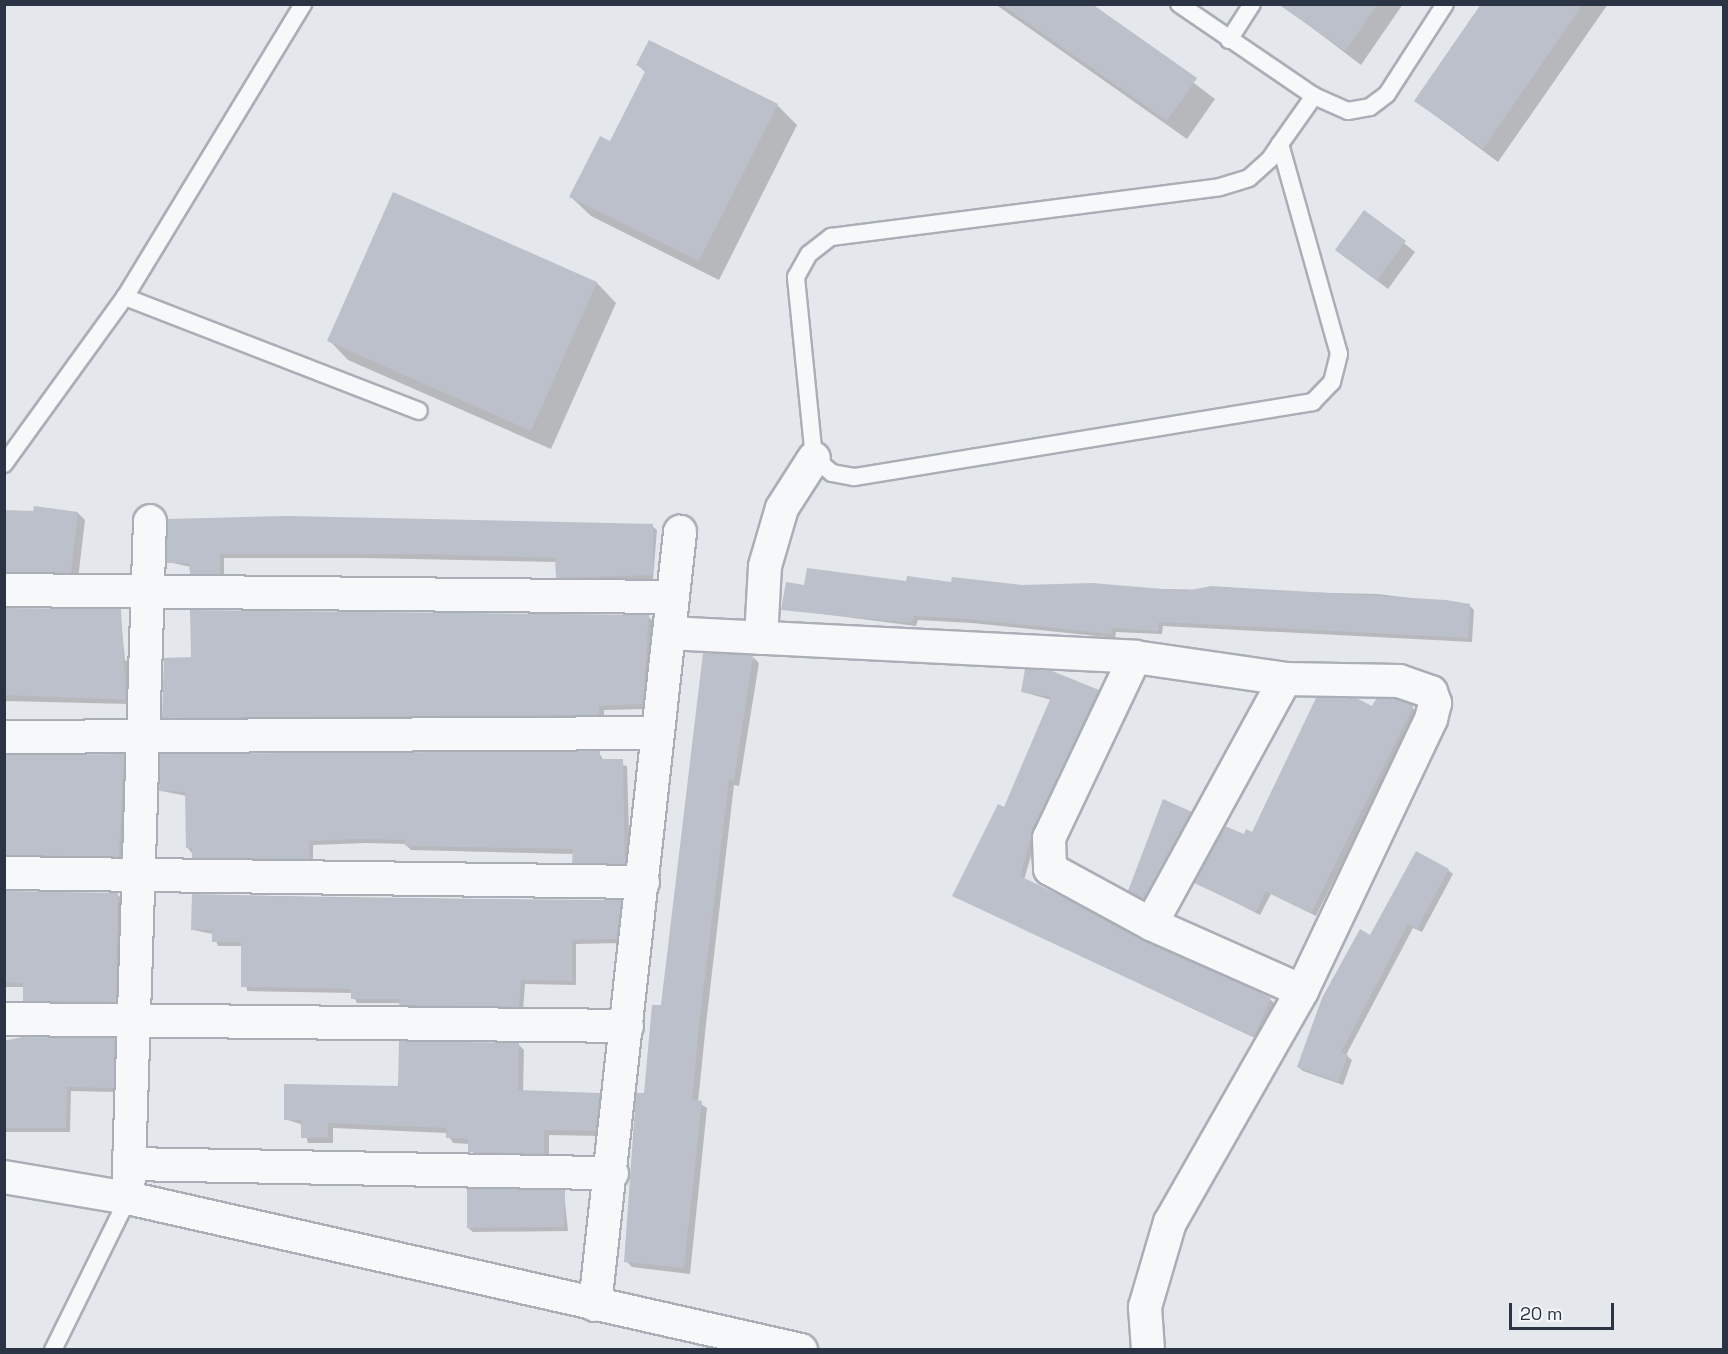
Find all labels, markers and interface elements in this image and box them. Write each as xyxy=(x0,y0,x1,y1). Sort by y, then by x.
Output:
scale bar xyxy=(1512,1291,1617,1329)
text: 20 m xyxy=(1520,1302,1563,1325)

